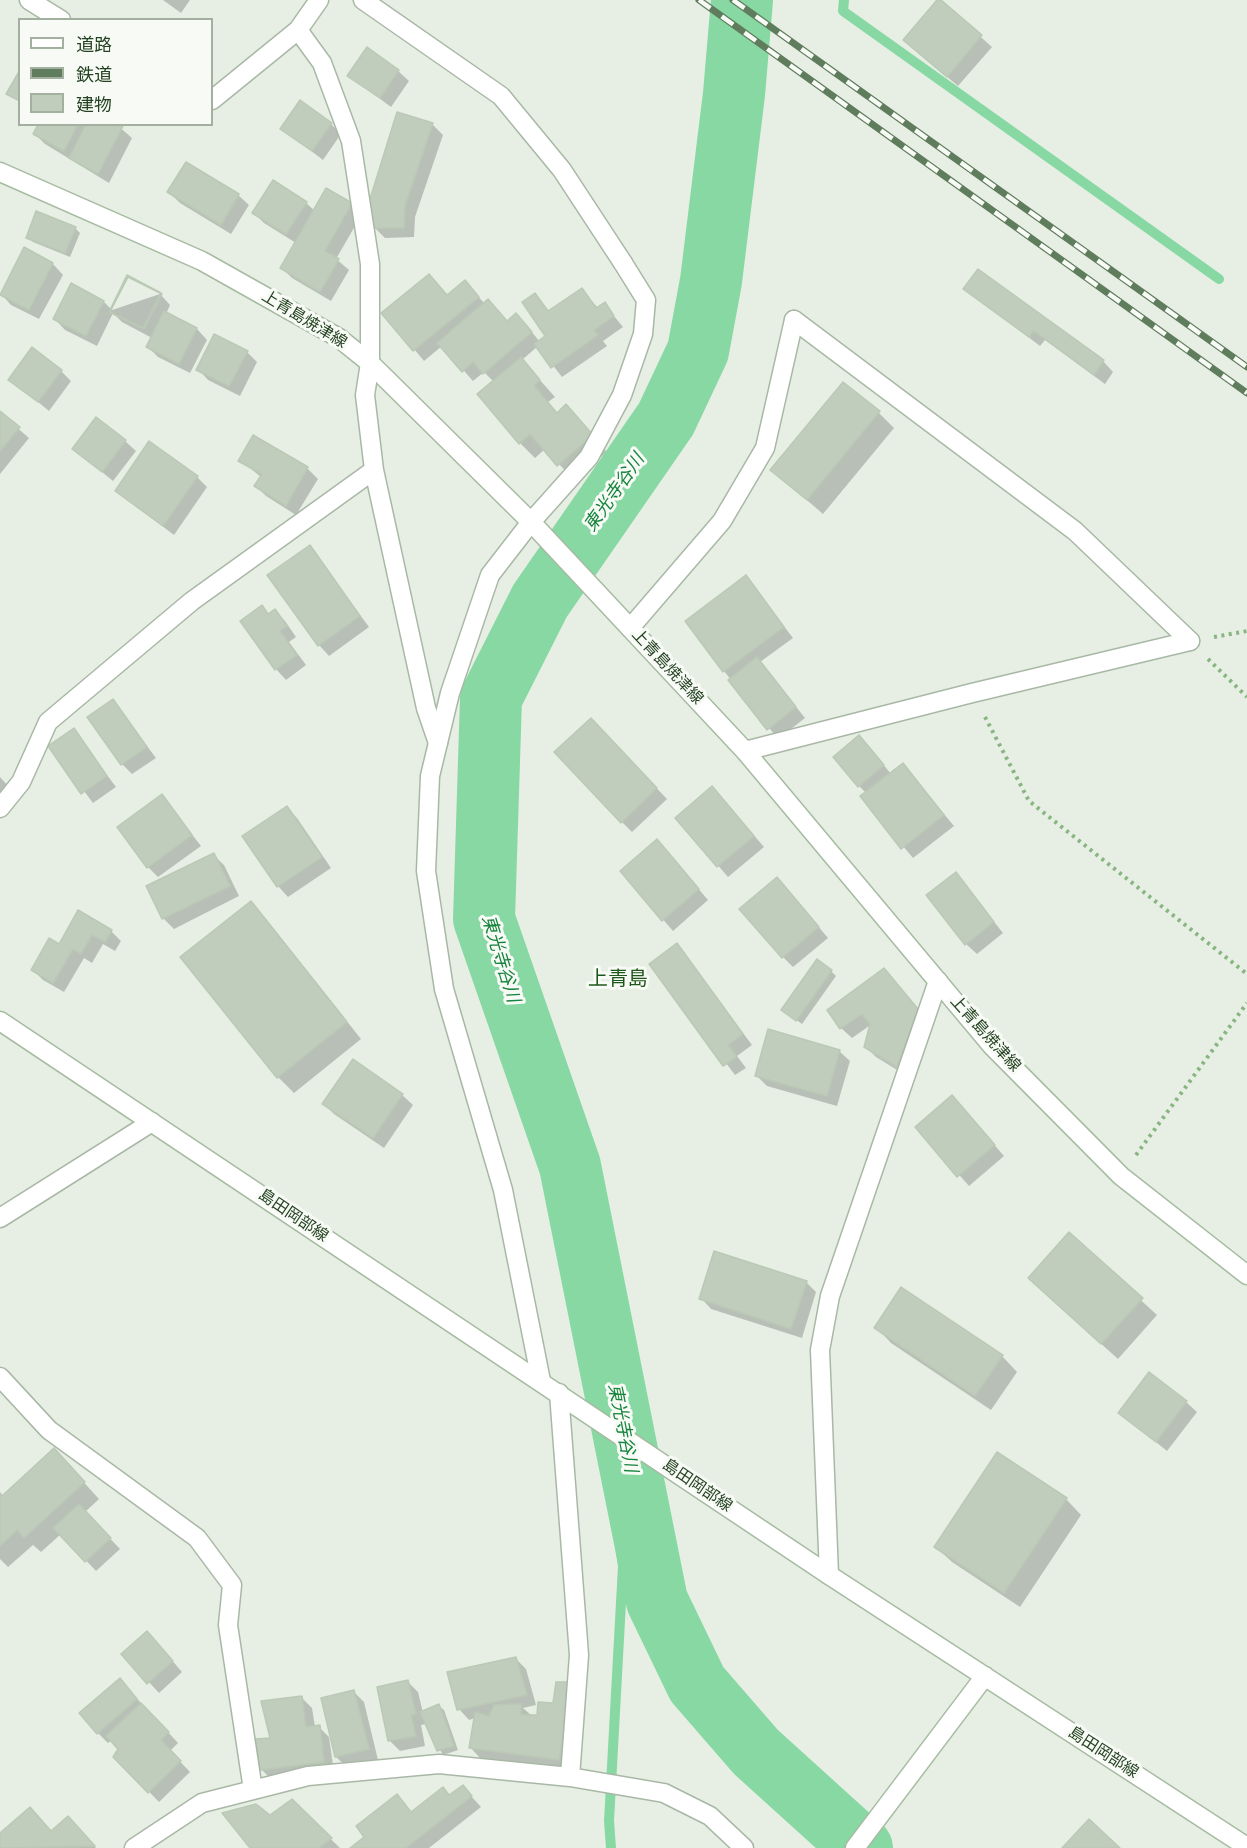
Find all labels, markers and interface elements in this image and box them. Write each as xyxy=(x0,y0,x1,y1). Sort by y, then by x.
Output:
legend xyxy=(18,18,213,126)
text: 道路 xyxy=(76,33,112,57)
text: 鉄道 xyxy=(76,63,112,87)
text: 建物 xyxy=(76,93,112,117)
street label: 上青島焼津線 xyxy=(258,287,350,353)
water label: 東光寺谷川 xyxy=(580,450,650,536)
street label: 上青島焼津線 xyxy=(627,625,707,709)
water label: 東光寺谷川 xyxy=(477,913,523,1005)
district label: 上青島 xyxy=(588,968,648,992)
street label: 上青島焼津線 xyxy=(946,992,1024,1076)
street label: 島田岡部線 xyxy=(254,1186,332,1246)
water label: 東光寺谷川 xyxy=(603,1382,641,1474)
street label: 島田岡部線 xyxy=(658,1456,736,1516)
street label: 島田岡部線 xyxy=(1064,1723,1142,1783)

